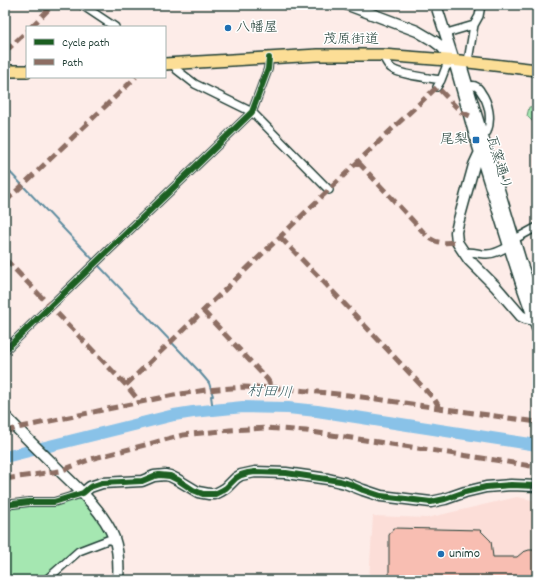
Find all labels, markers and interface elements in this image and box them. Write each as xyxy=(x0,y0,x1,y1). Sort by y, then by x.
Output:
place label: 八幡屋 xyxy=(236,18,278,38)
marker: 八幡屋 xyxy=(223,23,233,33)
legend xyxy=(26,26,166,78)
street label: 茂原街道 xyxy=(323,30,379,50)
text: Cycle path xyxy=(62,35,110,52)
text: Path xyxy=(62,55,83,72)
place label: 尾梨 xyxy=(440,130,468,150)
street label: 瓦窯通り xyxy=(480,133,516,193)
marker: 尾梨 xyxy=(471,135,481,145)
water label: 村田川 xyxy=(247,381,293,405)
place label: unimo xyxy=(449,544,480,564)
marker: unimo xyxy=(436,549,446,559)

